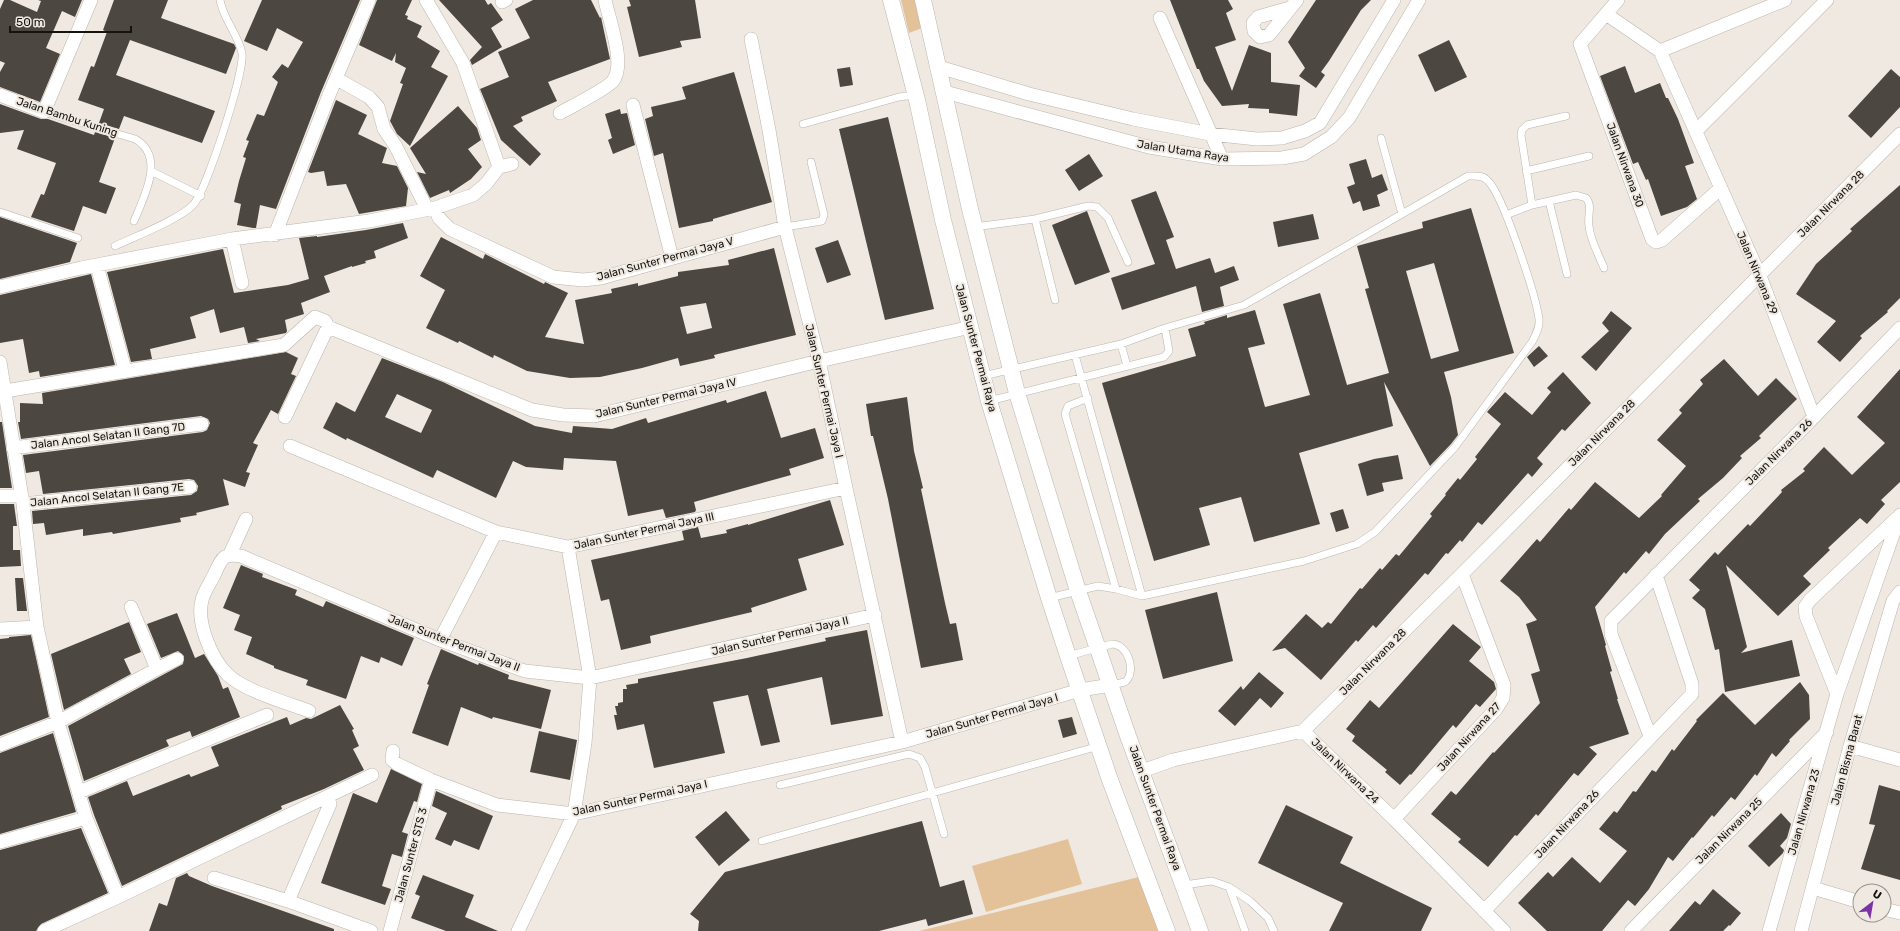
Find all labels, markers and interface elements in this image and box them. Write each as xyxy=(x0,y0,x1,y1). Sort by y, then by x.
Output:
scale bar xyxy=(10,8,131,34)
text: 50 m xyxy=(16,15,44,29)
street label: Jalan Bambu Kuning xyxy=(15,94,119,140)
street label: Jalan Nirwana 30 xyxy=(1604,121,1646,209)
street label: Jalan Utama Raya xyxy=(1136,137,1230,165)
street label: Jalan Nirwana 28 xyxy=(1795,168,1867,240)
street label: Jalan Nirwana 29 xyxy=(1734,230,1780,316)
street label: Jalan Sunter Permai Jaya V xyxy=(595,234,735,284)
street label: Jalan Sunter Permai Raya xyxy=(953,283,999,413)
street label: Jalan Sunter Permai Jaya I xyxy=(802,323,846,459)
street label: Jalan Sunter Permai Jaya IV xyxy=(594,375,738,421)
street label: Jalan Nirwana 28 xyxy=(1566,397,1638,469)
street label: Jalan Nirwana 26 xyxy=(1743,416,1815,488)
street label: Jalan Ancol Selatan II Gang 7D xyxy=(30,420,186,452)
street label: Jalan Ancol Selatan II Gang 7E xyxy=(29,480,185,510)
street label: Jalan Sunter Permai Jaya III xyxy=(573,510,715,552)
street label: Jalan Sunter Permai Jaya II xyxy=(386,612,522,674)
street label: Jalan Sunter Permai Jaya II xyxy=(710,614,850,658)
street label: Jalan Nirwana 28 xyxy=(1337,626,1409,698)
street label: Jalan Sunter Permai Jaya I xyxy=(924,691,1060,741)
street label: Jalan Nirwana 27 xyxy=(1435,700,1503,774)
street label: Jalan Bisma Barat xyxy=(1829,713,1866,807)
street label: Jalan Nirwana 24 xyxy=(1308,735,1382,807)
street label: Jalan Sunter Permai Raya xyxy=(1126,744,1184,872)
street label: Jalan Nirwana 23 xyxy=(1786,767,1823,856)
street label: Jalan Sunter Permai Jaya I xyxy=(572,777,708,819)
street label: Jalan Nirwana 26 xyxy=(1532,787,1602,861)
street label: Jalan Nirwana 25 xyxy=(1693,795,1765,867)
street label: Jalan Sunter STS 3 xyxy=(392,806,430,904)
north arrow xyxy=(1852,883,1892,923)
text: U xyxy=(1870,887,1884,902)

